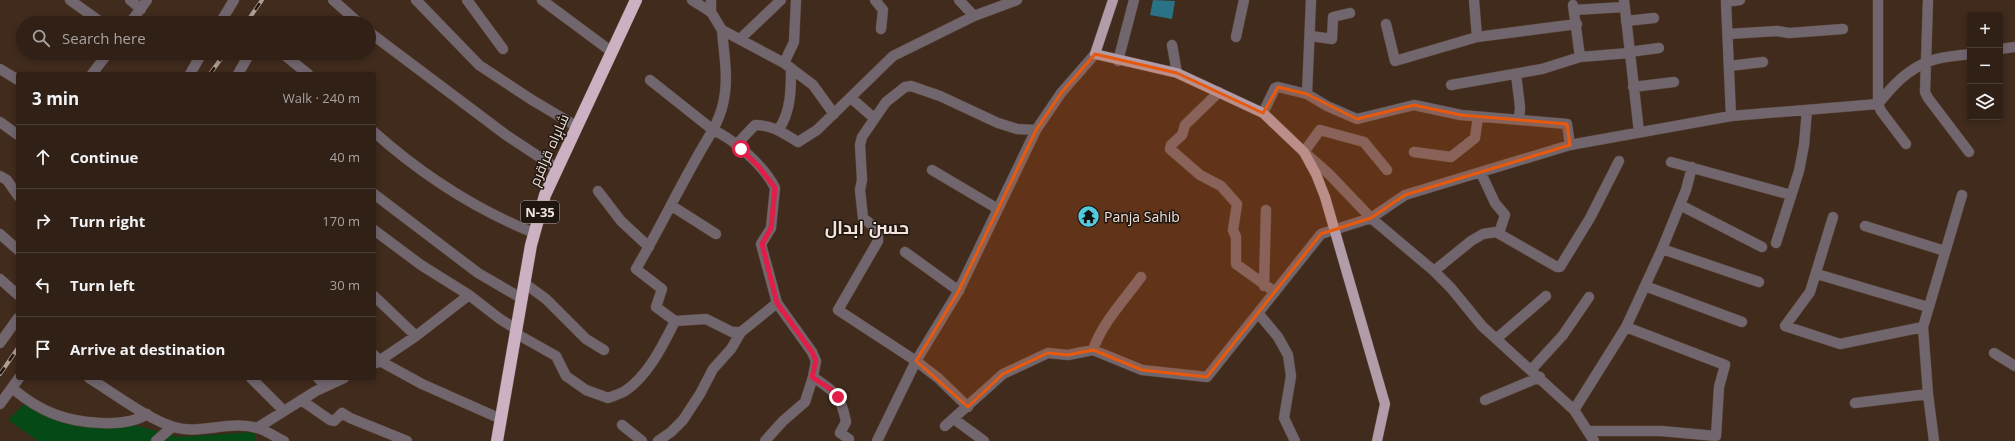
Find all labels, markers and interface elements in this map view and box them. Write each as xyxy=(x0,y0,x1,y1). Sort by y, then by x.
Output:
map controls xyxy=(1967,12,2003,120)
button: + xyxy=(1967,12,2003,48)
search box xyxy=(16,16,376,60)
icon: search xyxy=(30,27,52,49)
text: Search here xyxy=(62,28,146,48)
button: − xyxy=(1967,48,2003,84)
button: layers xyxy=(1967,84,2003,120)
text: 3 min xyxy=(32,87,79,110)
text: Walk · 240 m xyxy=(283,89,360,107)
street label: شاہراہ قراقرم xyxy=(524,111,574,189)
route start xyxy=(732,140,750,158)
icon: ahead xyxy=(32,146,54,168)
text: Continue xyxy=(70,147,138,167)
text: 40 m xyxy=(330,148,360,166)
road number: N-35 xyxy=(521,201,559,223)
temple icon: Panja Sahib xyxy=(1075,204,1101,230)
place label: Panja Sahib xyxy=(1104,207,1180,226)
icon: right xyxy=(32,210,54,232)
text: Turn right xyxy=(70,211,145,231)
text: 170 m xyxy=(322,212,360,230)
district label: حسن ابدال xyxy=(825,215,909,239)
icon: left xyxy=(32,274,54,296)
text: Turn left xyxy=(70,275,135,295)
text: 30 m xyxy=(330,276,360,294)
icon: arrive xyxy=(32,338,54,360)
text: Arrive at destination xyxy=(70,339,225,359)
route end xyxy=(829,388,847,406)

